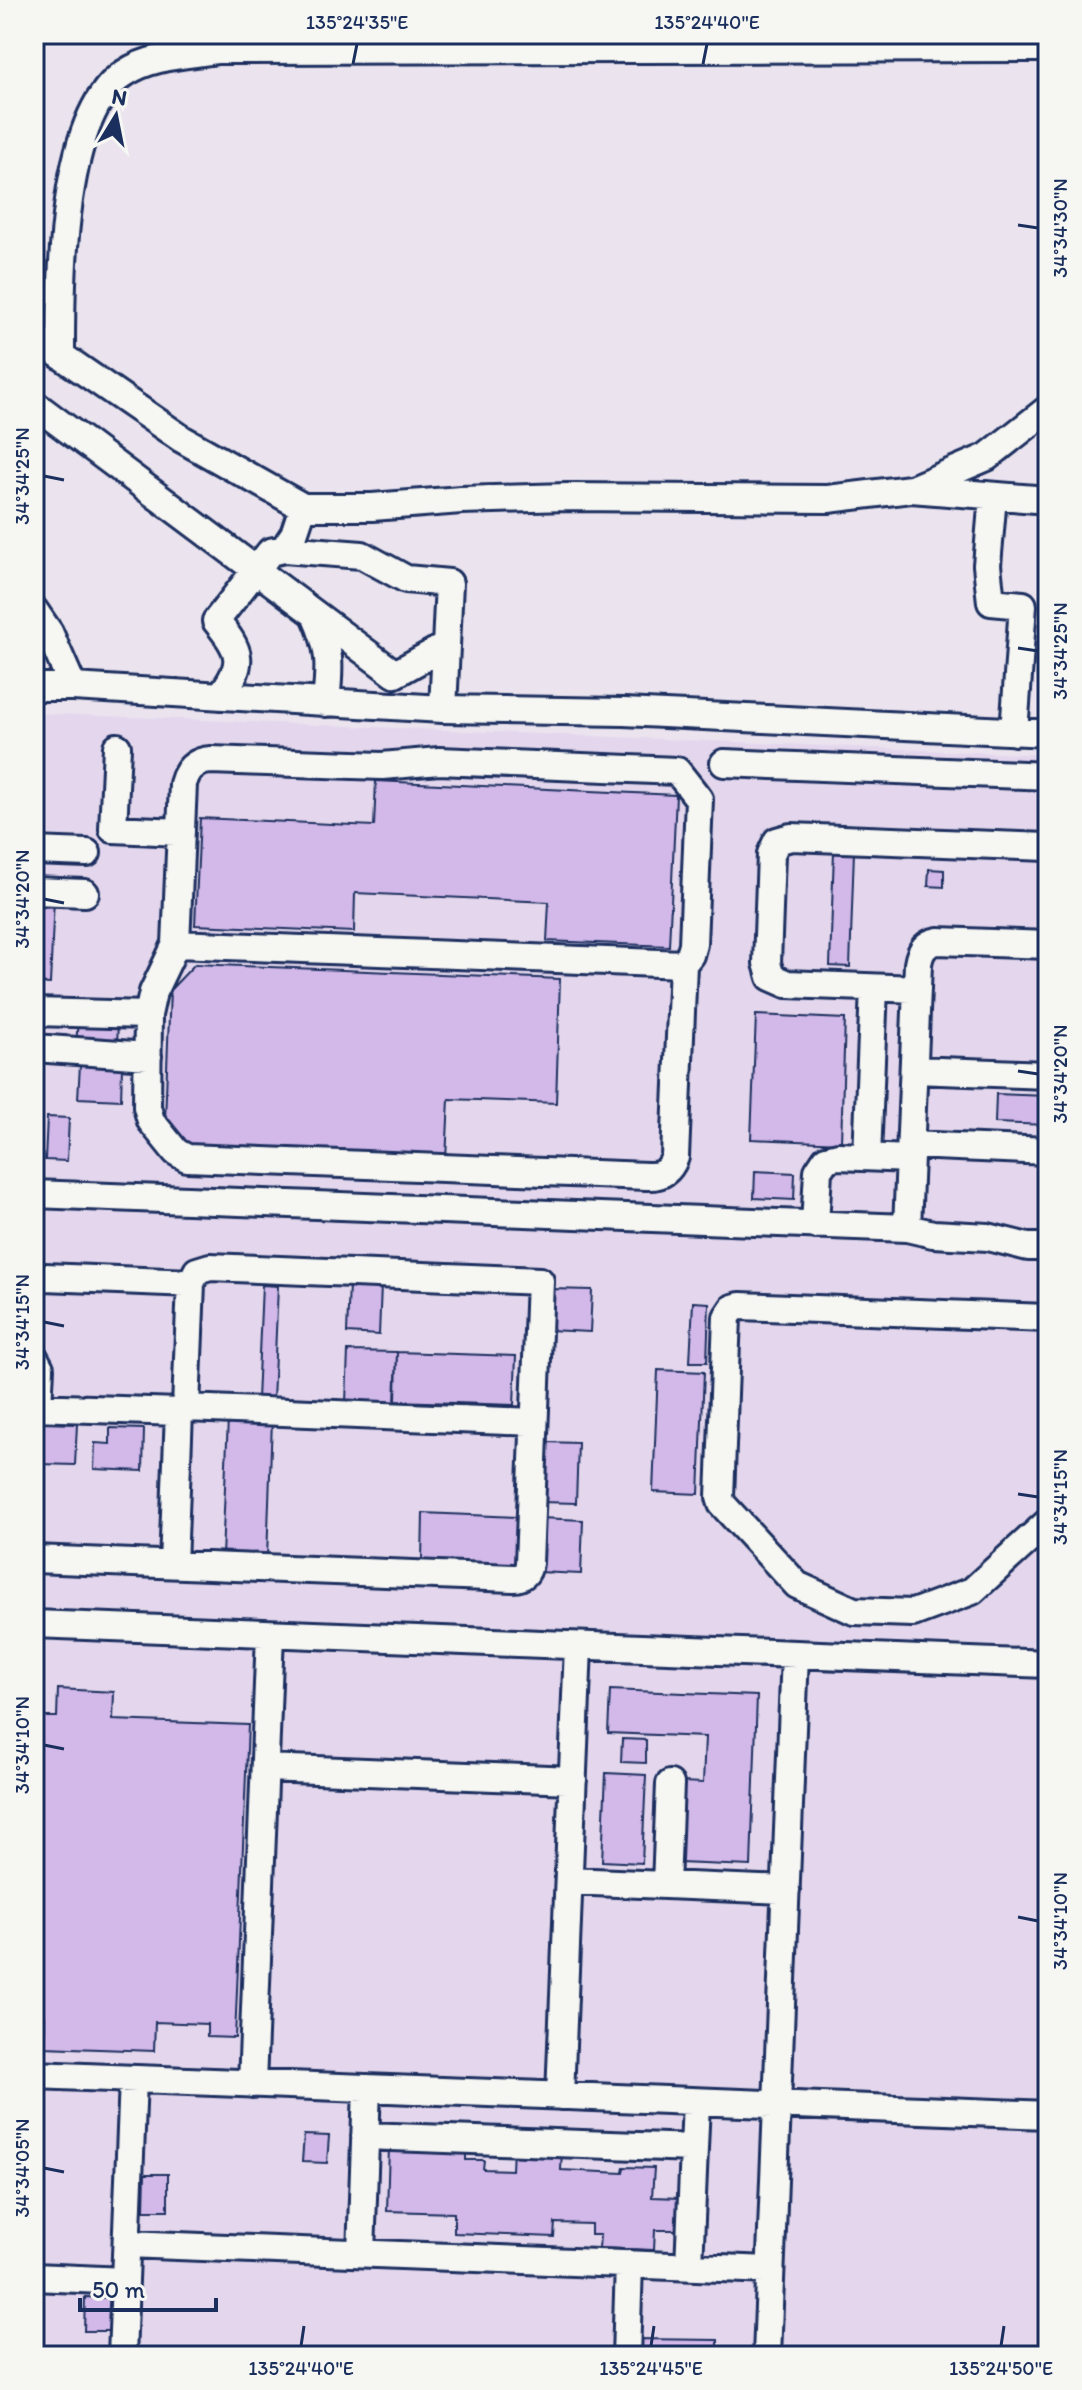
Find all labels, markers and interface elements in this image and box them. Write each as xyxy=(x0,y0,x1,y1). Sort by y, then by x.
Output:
text: 135°24'35"E xyxy=(306,10,408,34)
text: 135°24'40"E xyxy=(654,10,760,34)
north arrow xyxy=(76,76,156,156)
text: N xyxy=(110,82,129,111)
text: 34°34'30"N xyxy=(1048,178,1072,278)
text: 34°34'25"N xyxy=(10,427,34,525)
text: 34°34'25"N xyxy=(1048,602,1072,700)
text: 34°34'20"N xyxy=(10,849,34,949)
text: 34°34'20"N xyxy=(1048,1024,1072,1124)
text: 34°34'15"N xyxy=(10,1274,34,1370)
text: 34°34'15"N xyxy=(1048,1449,1072,1545)
text: 34°34'10"N xyxy=(10,1696,34,1794)
text: 34°34'10"N xyxy=(1048,1872,1072,1970)
text: 34°34'05"N xyxy=(10,2118,34,2218)
scale bar xyxy=(80,2262,216,2312)
text: 50 m xyxy=(92,2275,145,2304)
text: 135°24'40"E xyxy=(248,2356,354,2380)
text: 135°24'45"E xyxy=(599,2356,703,2380)
text: 135°24'50"E xyxy=(949,2356,1053,2380)

